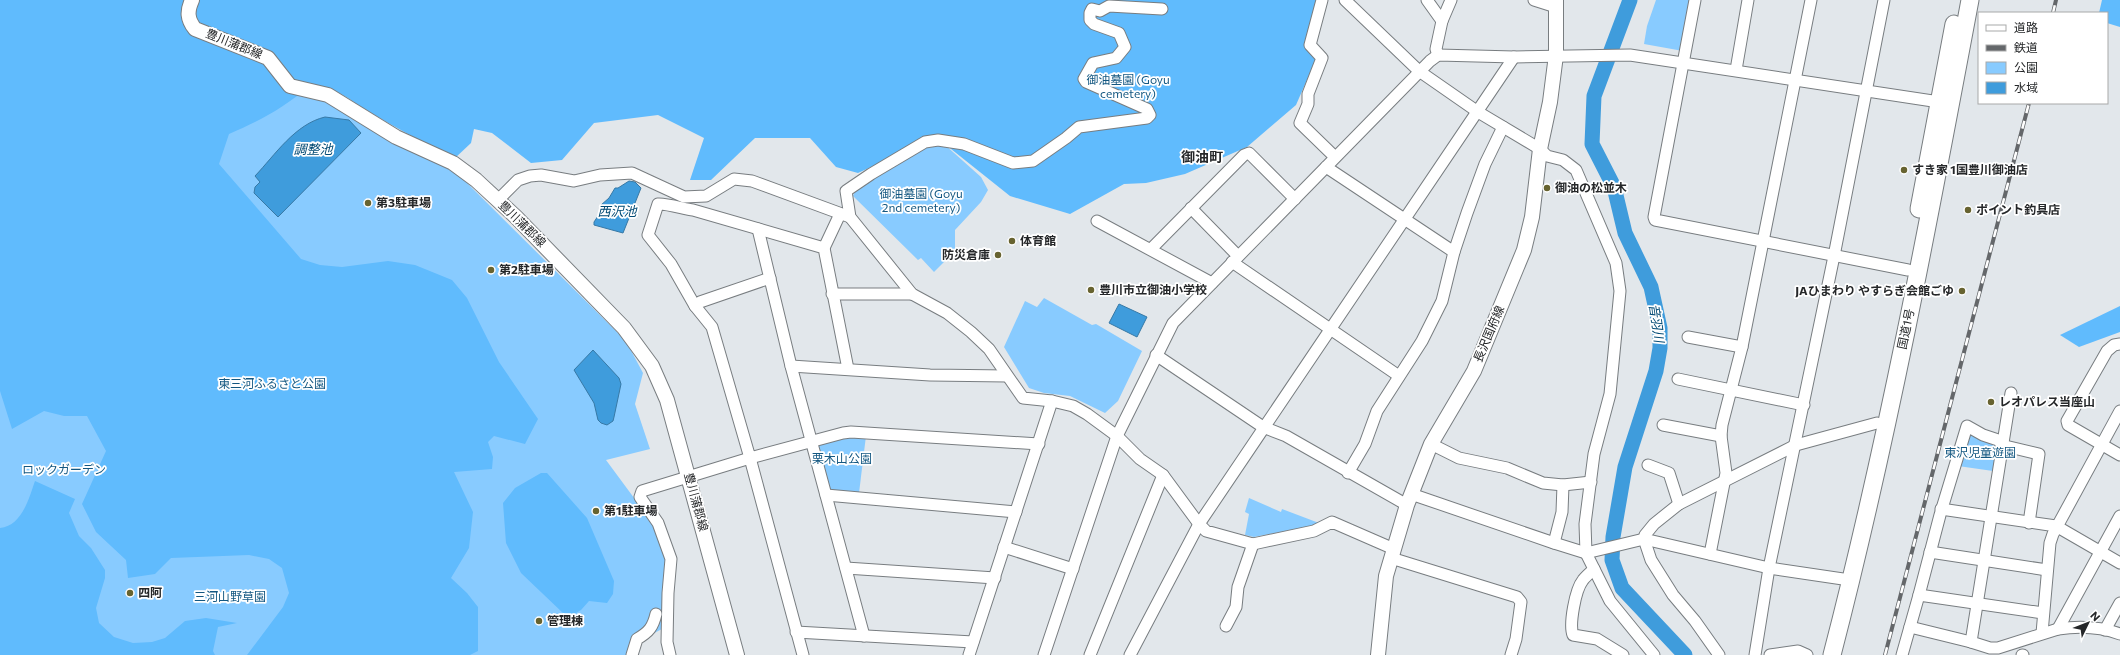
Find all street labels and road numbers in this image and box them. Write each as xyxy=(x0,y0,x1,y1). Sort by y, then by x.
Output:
street label: 豊川蒲郡線 xyxy=(204,25,265,61)
street label: 豊川蒲郡線 xyxy=(496,197,549,249)
street label: 長沢国府線 xyxy=(1470,303,1506,364)
street label: 国道1号 xyxy=(1894,307,1916,350)
street label: 豊川蒲郡線 xyxy=(682,471,711,533)

